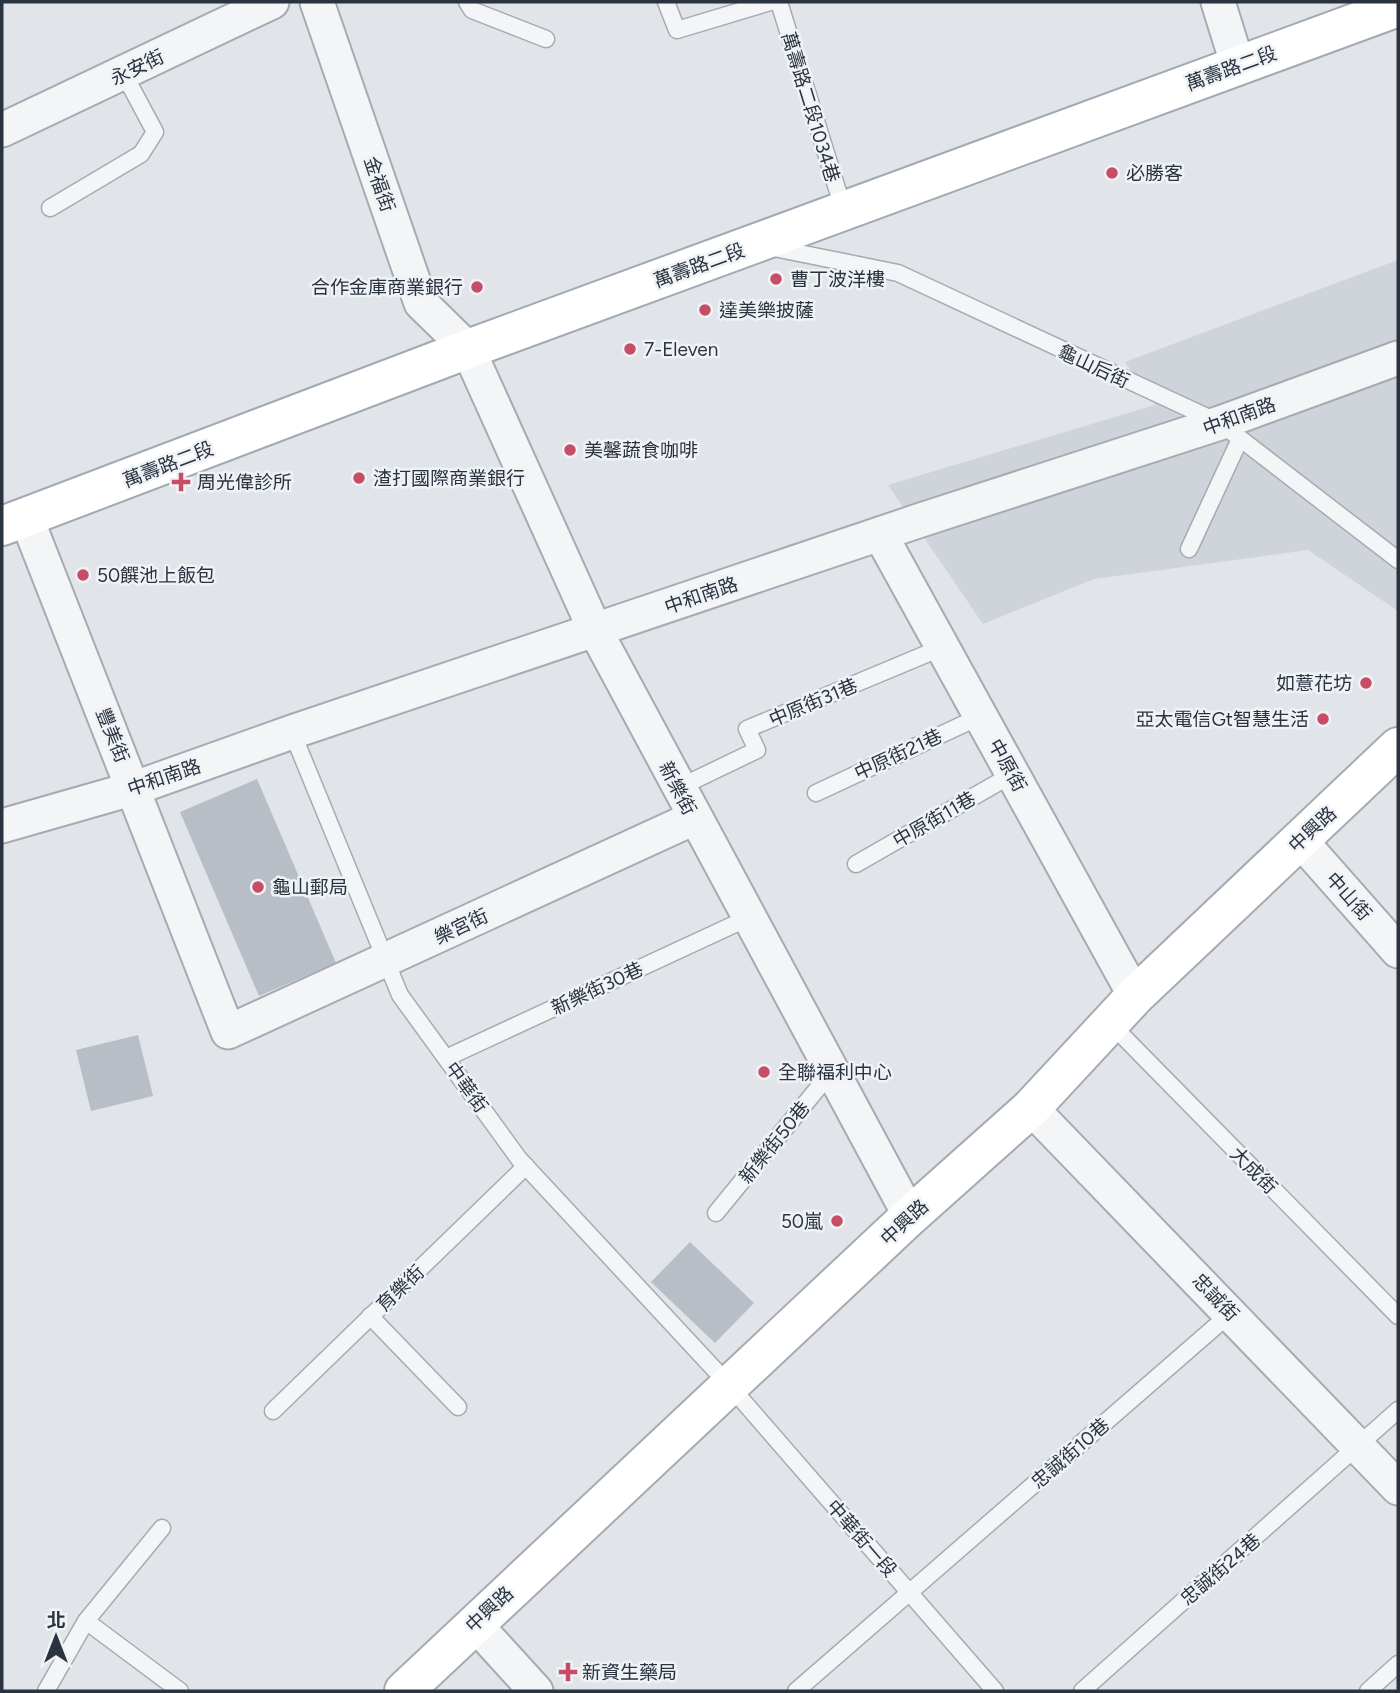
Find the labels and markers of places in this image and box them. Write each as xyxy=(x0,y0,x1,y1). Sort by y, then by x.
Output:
place label: 必勝客 xyxy=(1126,162,1183,185)
marker: 必勝客 xyxy=(1104,165,1120,181)
place label: 曹丁波洋樓 xyxy=(790,268,885,291)
marker: 曹丁波洋樓 xyxy=(768,271,784,287)
place label: 合作金庫商業銀行 xyxy=(311,276,463,299)
marker: 合作金庫商業銀行 xyxy=(469,279,485,295)
place label: 達美樂披薩 xyxy=(719,299,814,322)
marker: 達美樂披薩 xyxy=(697,302,713,318)
place label: 7-Eleven xyxy=(644,338,718,361)
marker: 7-Eleven xyxy=(622,341,638,357)
place label: 美馨蔬食咖啡 xyxy=(584,439,698,462)
marker: 美馨蔬食咖啡 xyxy=(562,442,578,458)
place label: 渣打國際商業銀行 xyxy=(373,467,525,490)
marker: 渣打國際商業銀行 xyxy=(351,470,367,486)
place label: 周光偉診所 xyxy=(197,471,292,494)
marker: 周光偉診所 xyxy=(171,472,191,492)
place label: 50饌池上飯包 xyxy=(97,564,215,587)
marker: 50饌池上飯包 xyxy=(75,567,91,583)
place label: 如薏花坊 xyxy=(1276,672,1352,695)
marker: 如薏花坊 xyxy=(1358,675,1374,691)
place label: 亞太電信Gt智慧生活 xyxy=(1135,708,1309,731)
marker: 亞太電信Gt智慧生活 xyxy=(1315,711,1331,727)
place label: 龜山郵局 xyxy=(272,876,348,899)
marker: 龜山郵局 xyxy=(250,879,266,895)
place label: 全聯福利中心 xyxy=(778,1061,892,1084)
marker: 全聯福利中心 xyxy=(756,1064,772,1080)
place label: 50嵐 xyxy=(781,1210,823,1233)
marker: 50嵐 xyxy=(829,1213,845,1229)
place label: 新資生藥局 xyxy=(582,1661,677,1684)
marker: 新資生藥局 xyxy=(560,1664,576,1680)

